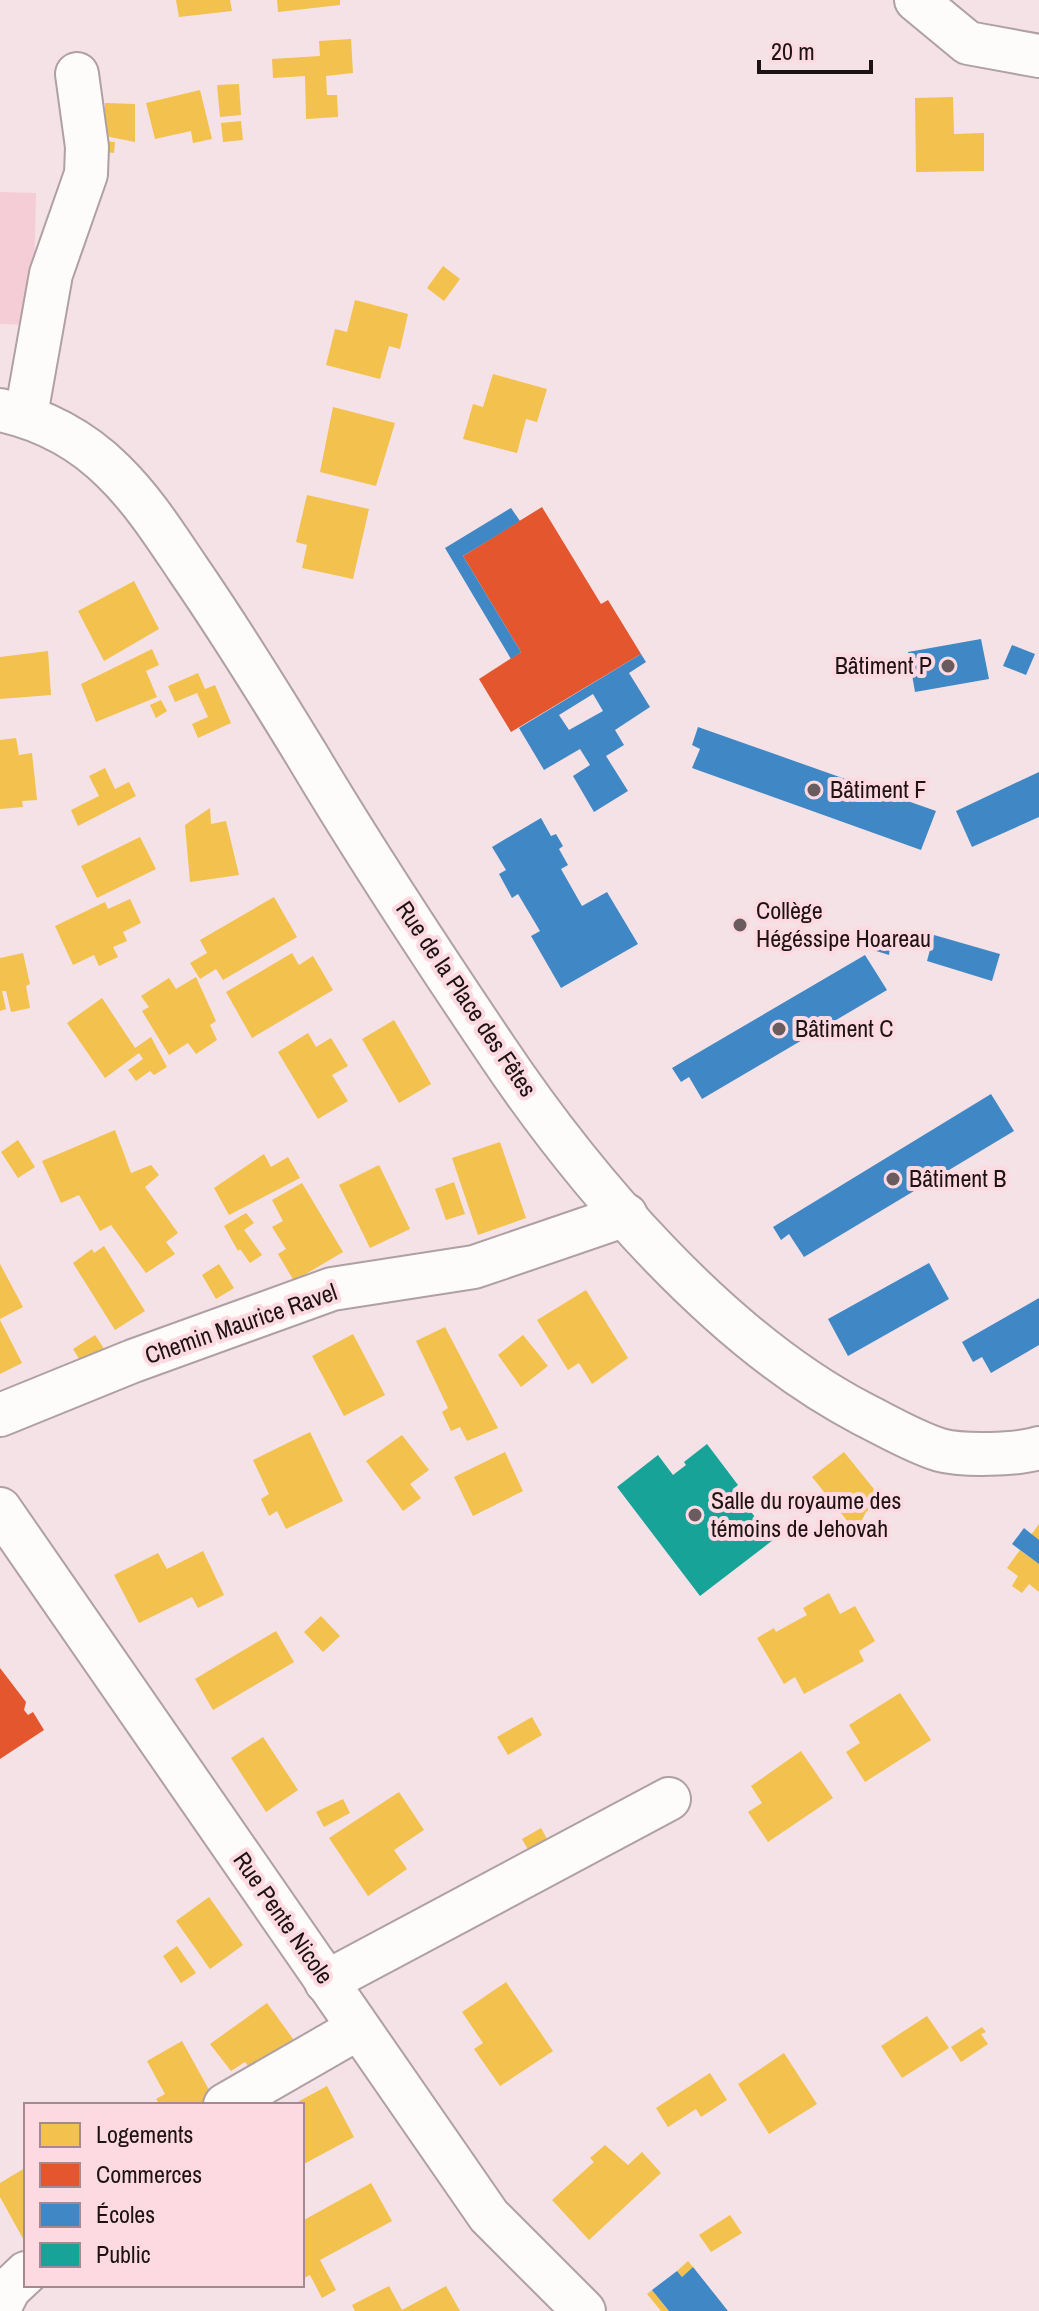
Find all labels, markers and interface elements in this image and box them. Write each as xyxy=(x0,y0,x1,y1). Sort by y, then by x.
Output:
scale bar xyxy=(759,24,871,74)
text: 20 m xyxy=(771,35,815,67)
place label: Bâtiment P xyxy=(835,649,932,681)
marker: Bâtiment P xyxy=(939,657,957,675)
place label: Bâtiment F xyxy=(830,773,926,805)
marker: Bâtiment F xyxy=(805,781,823,799)
street label: Rue de la Place des Fêtes xyxy=(389,894,544,1103)
place label: Collège Hégéssipe Hoareau xyxy=(756,894,931,954)
marker: Collège Hégéssipe Hoareau xyxy=(731,916,749,934)
place label: Bâtiment C xyxy=(795,1012,893,1044)
marker: Bâtiment C xyxy=(770,1020,788,1038)
place label: Bâtiment B xyxy=(909,1162,1006,1194)
marker: Bâtiment B xyxy=(884,1170,902,1188)
street label: Chemin Maurice Ravel xyxy=(140,1275,341,1371)
place label: Salle du royaume des témoins de Jehovah xyxy=(711,1484,901,1544)
marker: Salle du royaume des témoins de Jehovah xyxy=(686,1506,704,1524)
street label: Rue Pente Nicole xyxy=(226,1845,341,1990)
legend xyxy=(24,2103,304,2287)
text: Logements xyxy=(96,2118,193,2150)
text: Commerces xyxy=(96,2158,202,2190)
text: Écoles xyxy=(96,2198,155,2230)
text: Public xyxy=(96,2238,151,2270)

